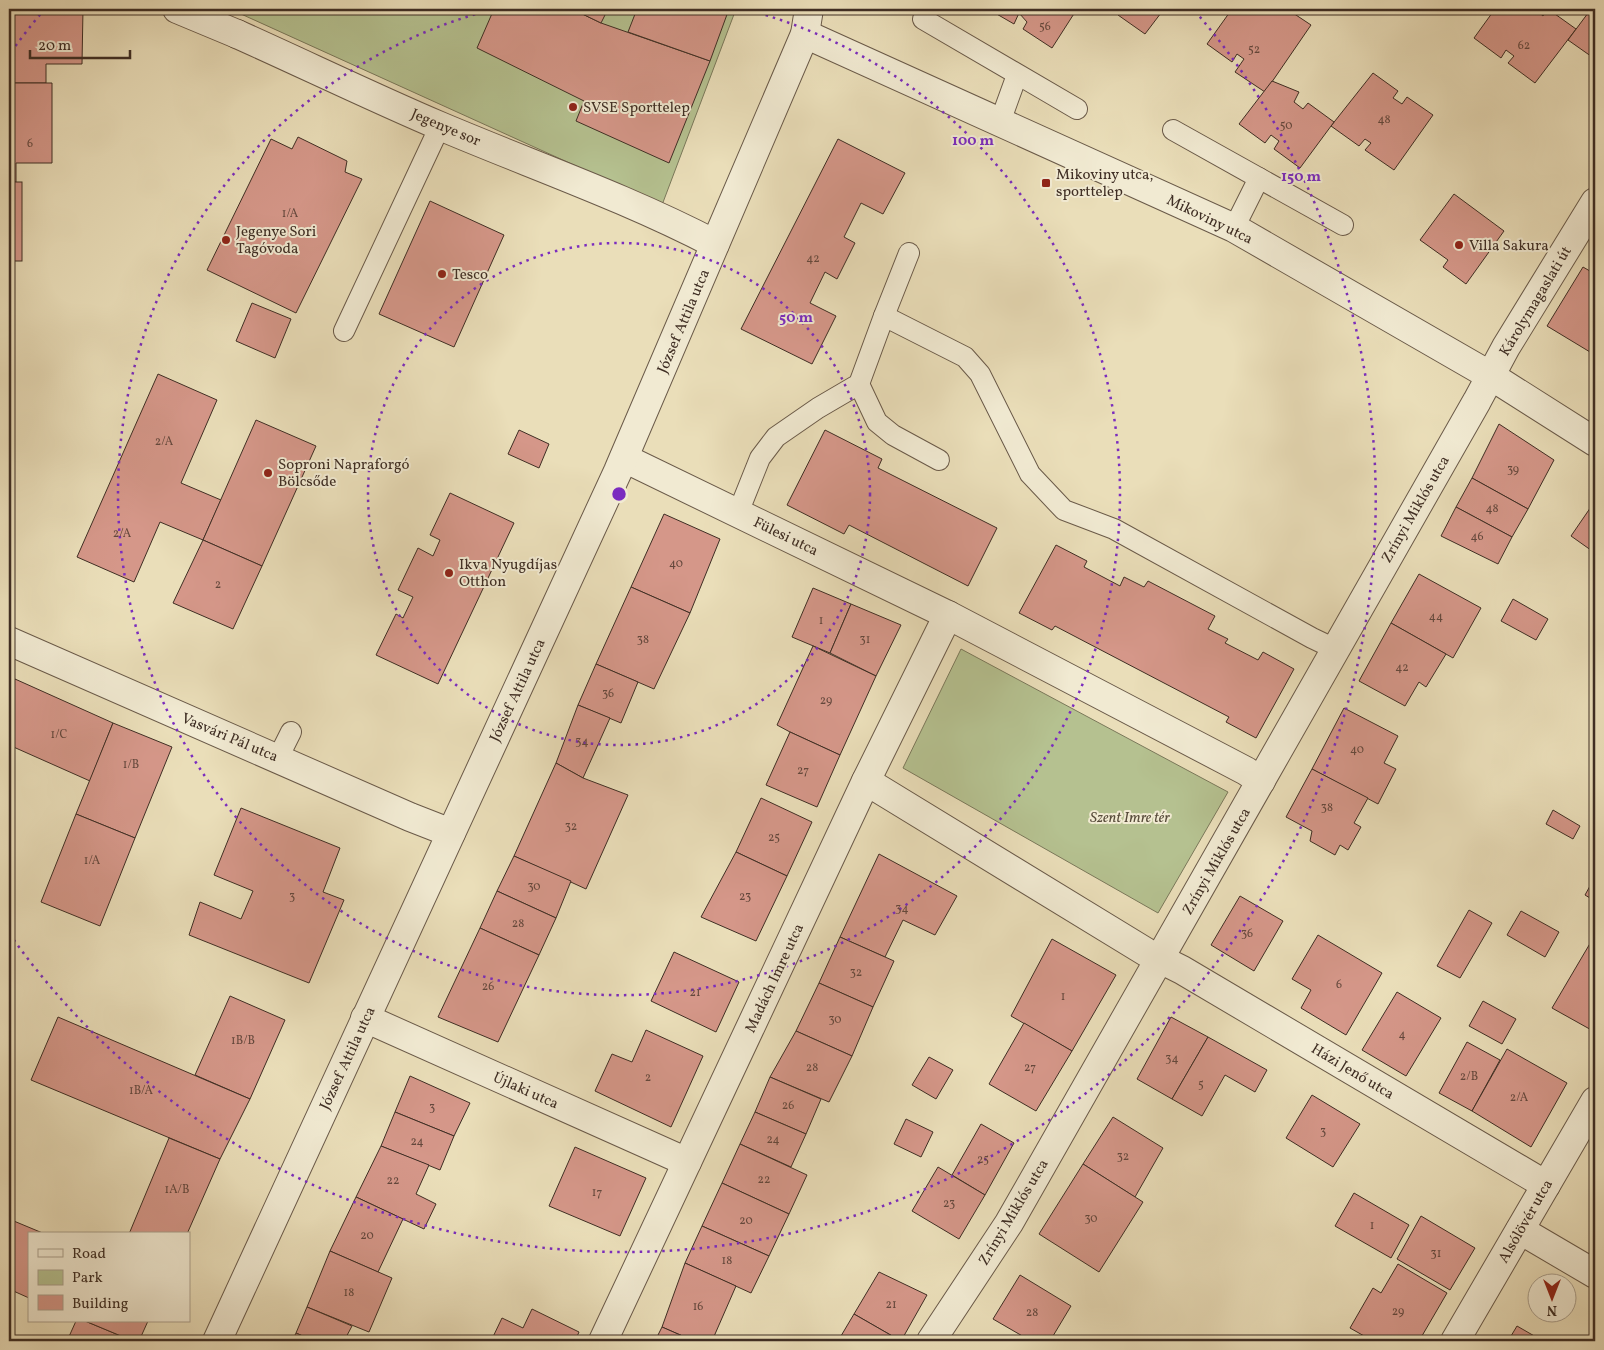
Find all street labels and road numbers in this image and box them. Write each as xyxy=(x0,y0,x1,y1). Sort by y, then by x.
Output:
street label: Jegenye sor xyxy=(407,104,484,152)
street label: Mikoviny utca xyxy=(1163,190,1256,250)
street label: Károlymagaslati út xyxy=(1495,243,1577,361)
street label: József Attila utca xyxy=(653,266,716,377)
street label: Zrínyi Miklós utca xyxy=(1377,452,1456,567)
street label: Fülesi utca xyxy=(749,513,821,562)
street label: József Attila utca xyxy=(485,636,551,746)
street label: Vasvári Pál utca xyxy=(178,709,281,768)
street label: Zrínyi Miklós utca xyxy=(1178,804,1257,919)
street label: Madách Imre utca xyxy=(741,921,810,1037)
street label: József Attila utca xyxy=(315,1004,381,1114)
street label: Házi Jenő utca xyxy=(1307,1039,1398,1105)
street label: Újlaki utca xyxy=(489,1068,562,1115)
street label: Zrínyi Miklós utca xyxy=(974,1156,1054,1270)
street label: Alsólövér utca xyxy=(1494,1176,1559,1268)

